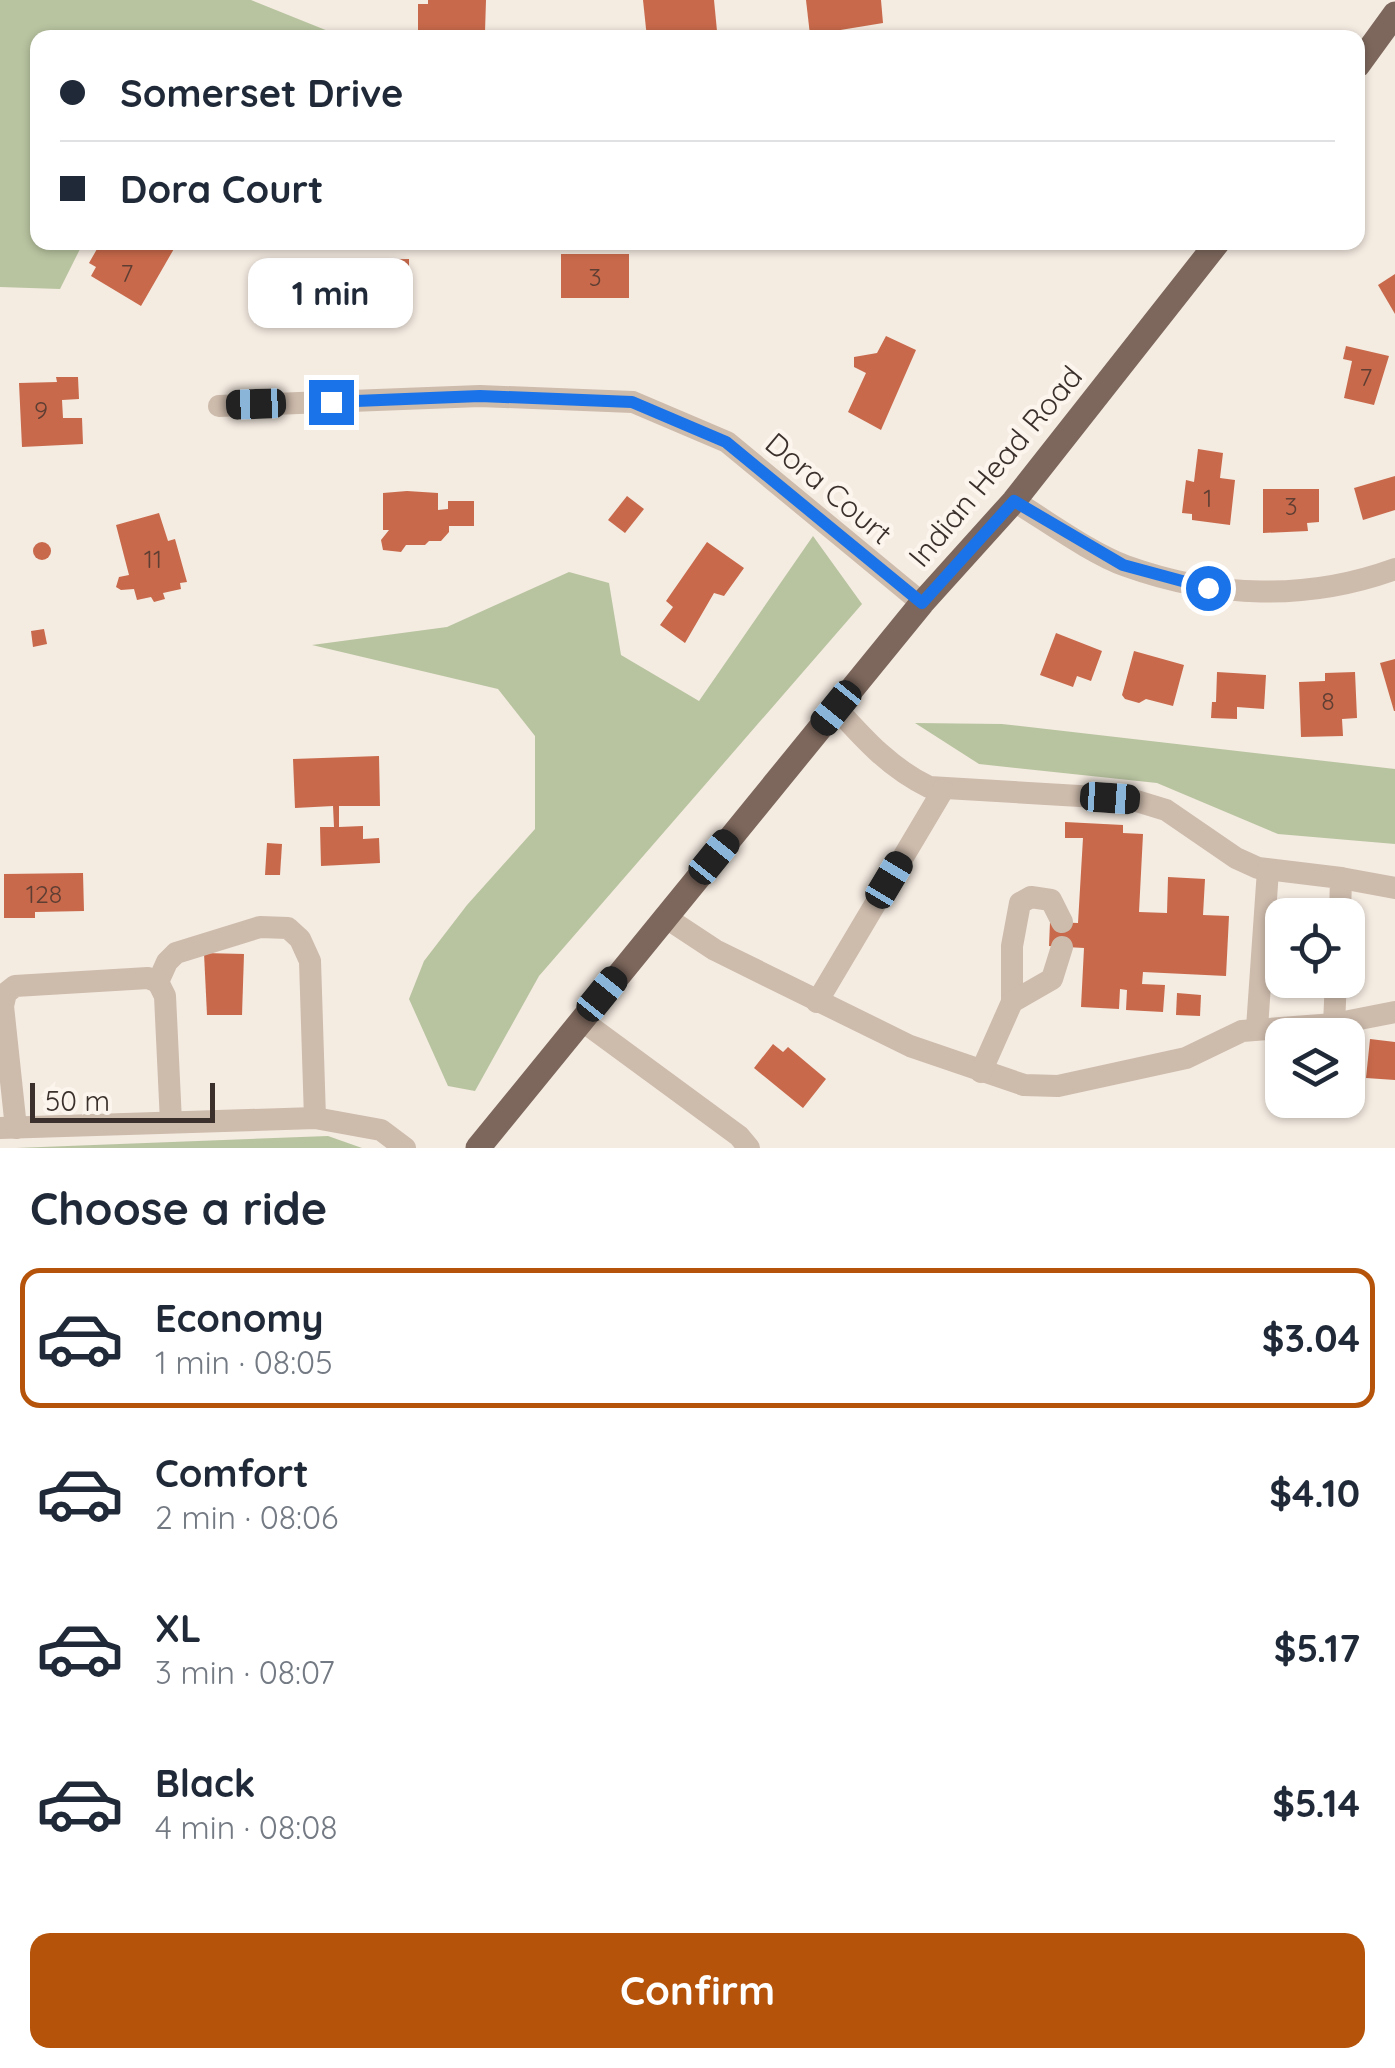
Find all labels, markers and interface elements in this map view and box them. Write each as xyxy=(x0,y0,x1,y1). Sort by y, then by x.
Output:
text: Somerset Drive xyxy=(120,69,403,117)
text: Dora Court xyxy=(120,165,324,213)
house number: 7 xyxy=(121,257,134,288)
callout: 1 min xyxy=(248,257,414,327)
house number: 3 xyxy=(588,261,602,292)
text: 1 min xyxy=(292,273,369,313)
street label: Indian Head Road xyxy=(900,358,1090,574)
house number: 7 xyxy=(1360,361,1373,392)
route end xyxy=(309,380,354,425)
car xyxy=(225,388,287,420)
house number: 9 xyxy=(34,394,48,425)
street label: Dora Court xyxy=(758,424,900,552)
house number: 1 xyxy=(1203,482,1213,513)
house number: 3 xyxy=(1284,490,1298,521)
house number: 11 xyxy=(144,543,162,574)
route start xyxy=(1186,566,1231,611)
car xyxy=(805,675,867,741)
house number: 8 xyxy=(1321,685,1335,716)
car xyxy=(1079,781,1141,815)
car xyxy=(683,824,745,890)
car xyxy=(861,847,917,913)
house number: 128 xyxy=(26,878,62,909)
map controls xyxy=(1265,898,1365,1118)
button: locate xyxy=(1265,898,1365,998)
car xyxy=(571,961,633,1027)
button: layers xyxy=(1265,1018,1365,1118)
scale bar xyxy=(30,1078,215,1122)
text: 50 m xyxy=(45,1083,110,1118)
text: Choose a ride xyxy=(30,1180,327,1236)
icon: car xyxy=(35,1293,125,1383)
text: Economy xyxy=(155,1294,324,1342)
text: $3.04 xyxy=(1262,1314,1360,1362)
text: 1 min · 08:05 xyxy=(155,1342,333,1382)
icon: car xyxy=(35,1448,125,1538)
text: Comfort xyxy=(155,1449,309,1497)
text: $4.10 xyxy=(1269,1469,1360,1517)
text: 2 min · 08:06 xyxy=(155,1497,338,1537)
icon: car xyxy=(35,1603,125,1693)
text: XL xyxy=(155,1604,201,1652)
text: $5.17 xyxy=(1274,1624,1360,1672)
text: 3 min · 08:07 xyxy=(155,1652,335,1692)
icon: car xyxy=(35,1758,125,1848)
text: Black xyxy=(155,1759,255,1807)
text: $5.14 xyxy=(1272,1779,1360,1827)
text: 4 min · 08:08 xyxy=(155,1807,337,1847)
button: Confirm xyxy=(30,1933,1365,2048)

